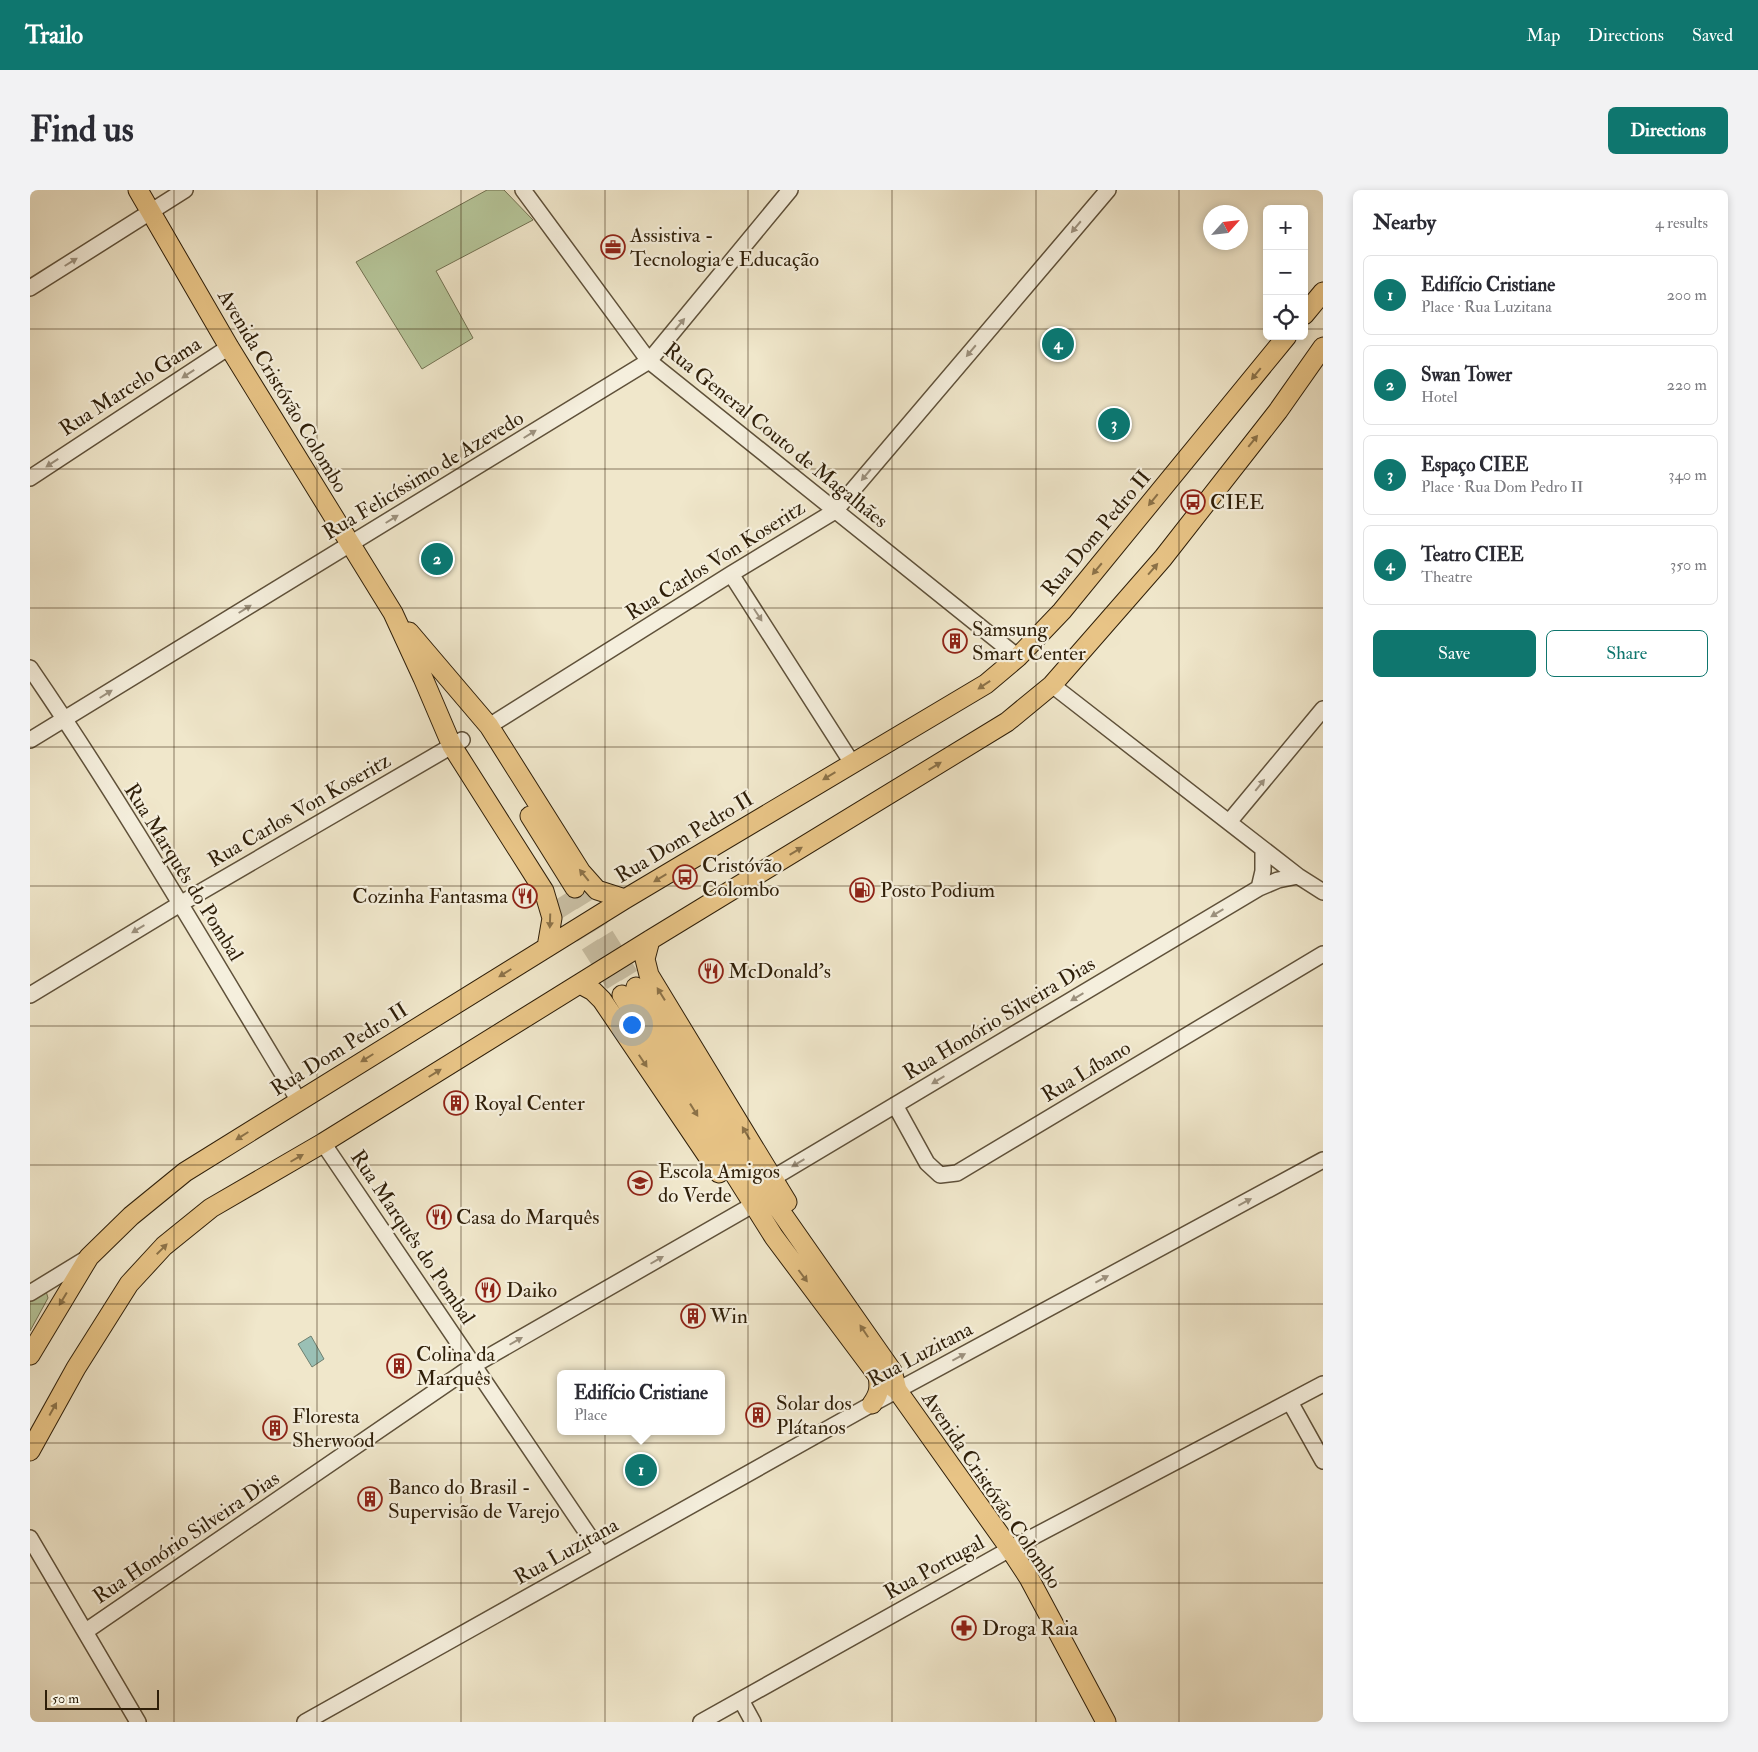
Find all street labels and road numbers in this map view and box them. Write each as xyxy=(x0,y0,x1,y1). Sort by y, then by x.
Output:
street label: Avenida Cristóvão Colombo xyxy=(211,284,354,498)
street label: Rua Marcelo Gama xyxy=(54,330,207,442)
street label: Rua General Couto de Magalhães xyxy=(658,337,893,534)
street label: Rua Felicíssimo de Azevedo xyxy=(318,405,529,546)
street label: Rua Dom Pedro II xyxy=(1036,465,1157,602)
street label: Rua Carlos Von Koseritz xyxy=(621,494,810,627)
street label: Rua Carlos Von Koseritz xyxy=(203,747,395,874)
street label: Rua Marquês do Pombal xyxy=(118,778,250,967)
street label: Rua Dom Pedro II xyxy=(610,785,758,889)
street label: Rua Honório Silveira Dias xyxy=(898,950,1100,1087)
street label: Rua Dom Pedro II xyxy=(266,996,413,1102)
street label: Rua Líbano xyxy=(1037,1034,1136,1109)
street label: Rua Marquês do Pombal xyxy=(344,1145,481,1330)
street label: Rua Luzitana xyxy=(863,1315,978,1393)
street label: Avenida Cristóvão Colombo xyxy=(915,1386,1068,1594)
street label: Rua Honório Silveira Dias xyxy=(88,1465,285,1610)
street label: Rua Luzitana xyxy=(509,1511,624,1591)
street label: Rua Portugal xyxy=(879,1529,990,1606)

